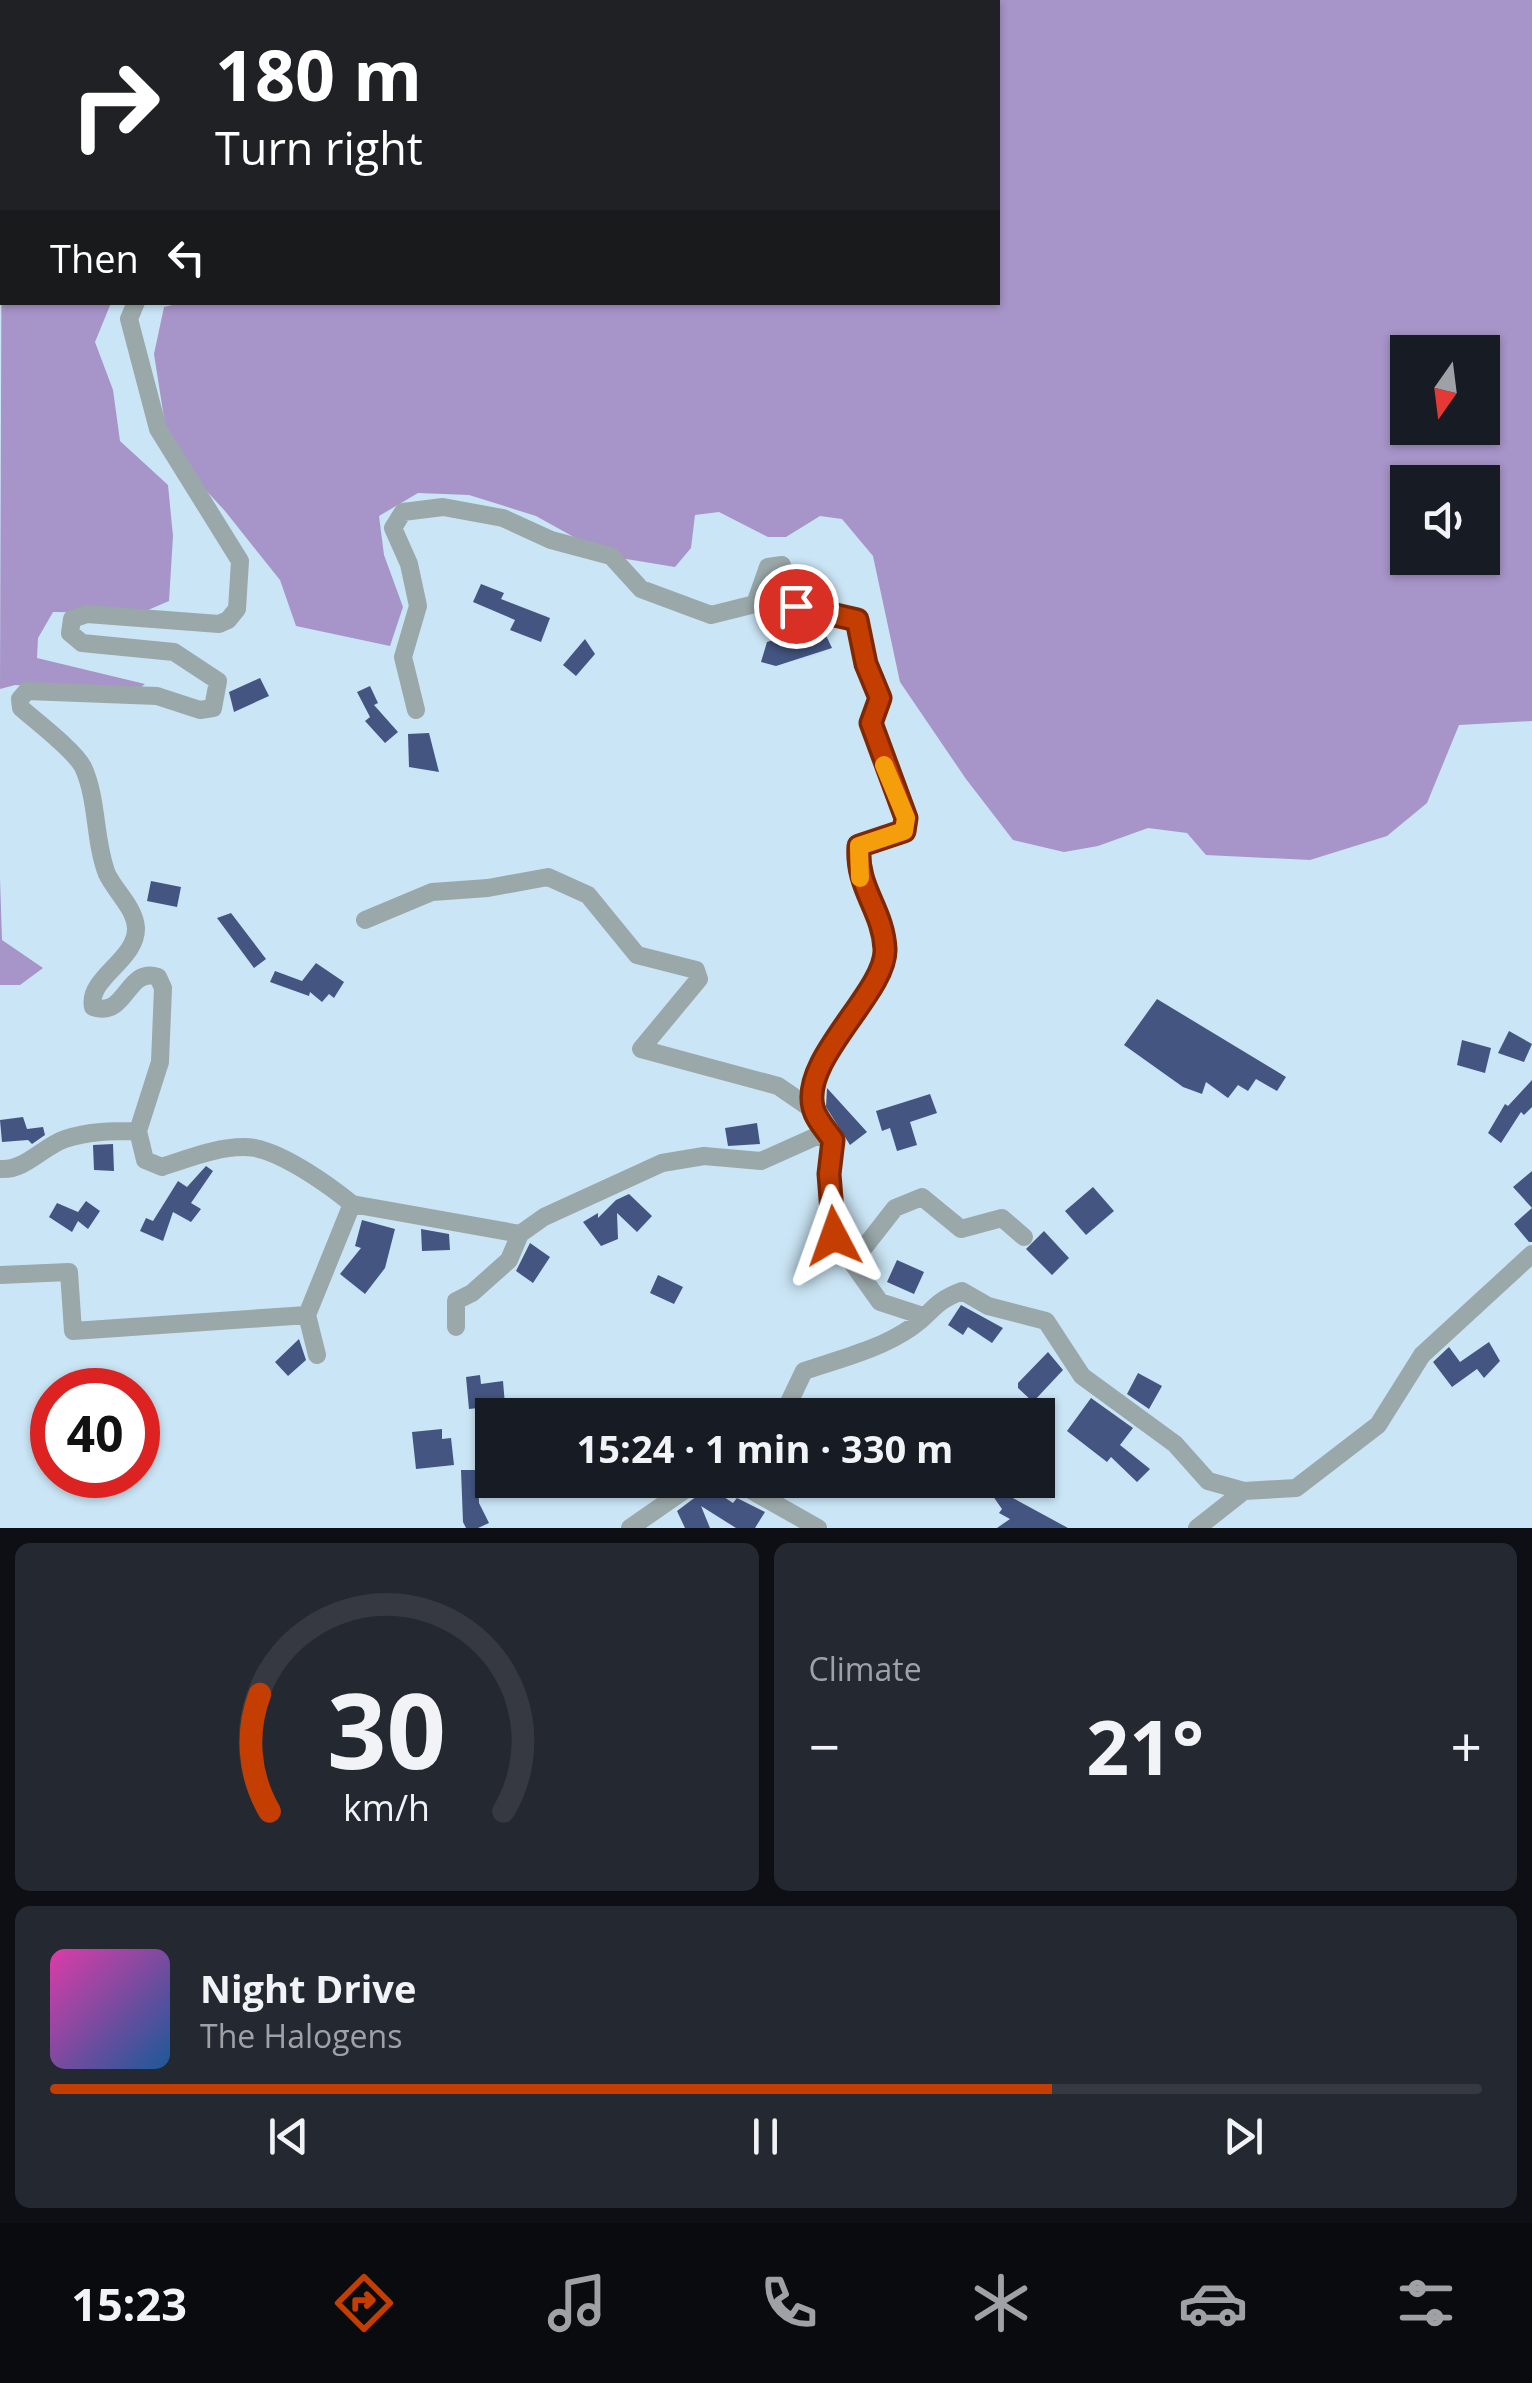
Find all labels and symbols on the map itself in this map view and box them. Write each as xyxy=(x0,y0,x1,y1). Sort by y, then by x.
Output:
north arrow xyxy=(1390,335,1500,445)
pin xyxy=(754,564,839,649)
position arrow xyxy=(782,1184,886,1288)
speed limit sign: 40 xyxy=(30,1368,160,1498)

